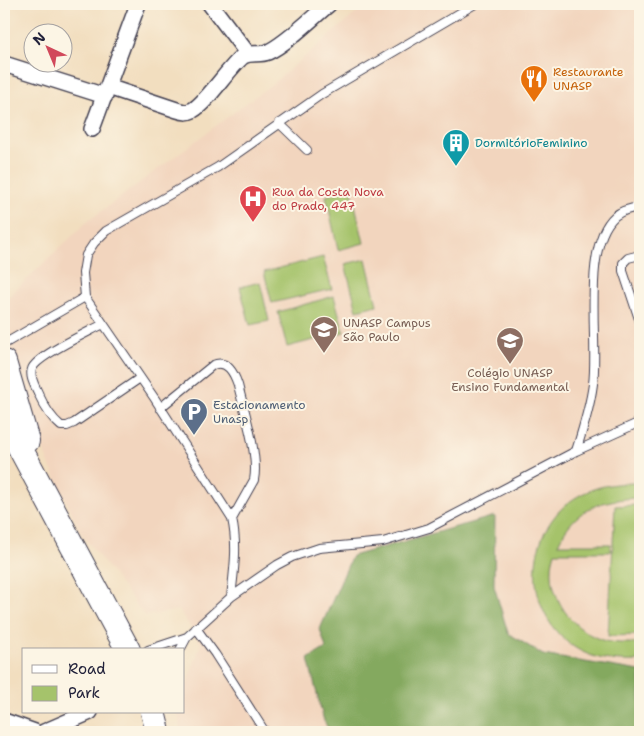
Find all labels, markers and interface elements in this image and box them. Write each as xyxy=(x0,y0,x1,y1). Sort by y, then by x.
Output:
north arrow xyxy=(22,22,72,72)
text: N xyxy=(29,28,49,49)
restaurant icon: Restaurante UNASP xyxy=(519,64,549,103)
place label: Restaurante UNASP xyxy=(553,64,624,94)
building icon: DormitórioFeminino xyxy=(441,128,471,167)
place label: DormitórioFeminino xyxy=(475,135,588,151)
hospital icon: Rua da Costa Nova do Prado, 447 xyxy=(238,184,268,223)
place label: Rua da Costa Nova do Prado, 447 xyxy=(272,184,384,214)
school or university icon: UNASP Campus São Paulo xyxy=(309,315,339,354)
place label: UNASP Campus São Paulo xyxy=(343,315,431,345)
school or university icon: Colégio UNASP Ensino Fundamental xyxy=(495,326,525,365)
place label: Colégio UNASP Ensino Fundamental xyxy=(451,365,569,395)
parking icon: Estacionamento Unasp xyxy=(179,397,209,436)
place label: Estacionamento Unasp xyxy=(213,397,306,427)
legend xyxy=(22,648,185,714)
text: Road xyxy=(68,659,106,679)
text: Park xyxy=(68,683,100,703)

